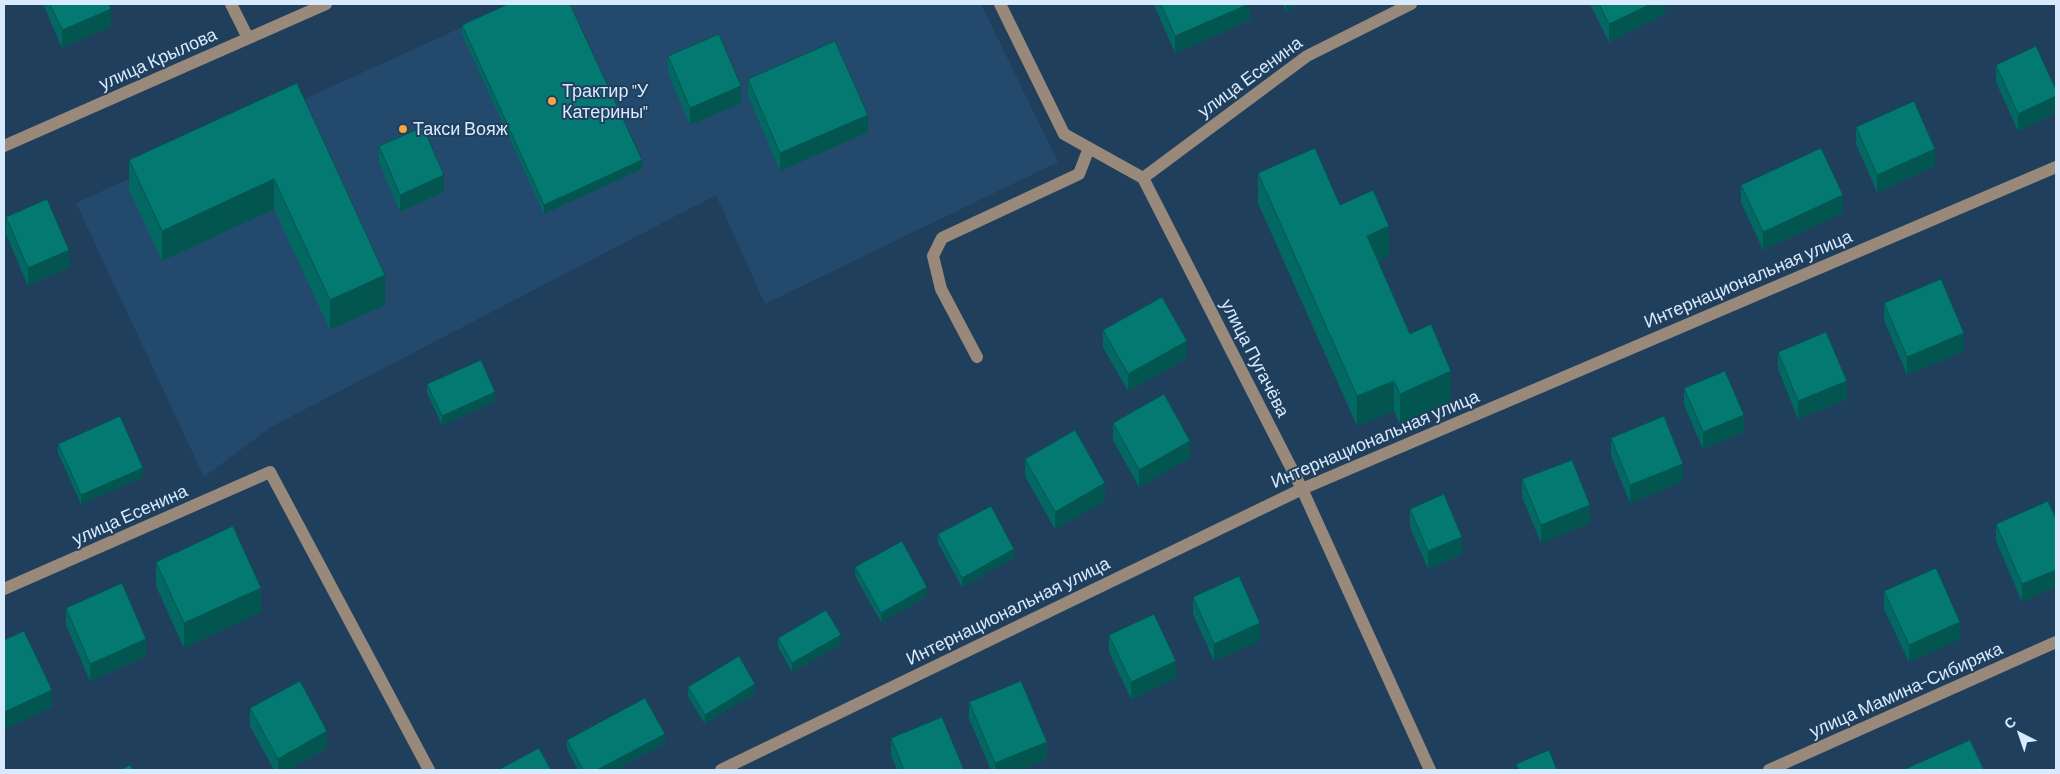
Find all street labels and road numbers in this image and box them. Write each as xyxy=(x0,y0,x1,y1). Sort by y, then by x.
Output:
street label: улица Крылова xyxy=(96,23,220,95)
street label: улица Есенина xyxy=(1194,32,1306,122)
street label: Интернациональная улица xyxy=(1641,225,1855,333)
street label: улица Пугачёва xyxy=(1216,295,1294,421)
street label: Интернациональная улица xyxy=(1268,385,1482,493)
street label: улица Есенина xyxy=(69,480,191,550)
street label: Интернациональная улица xyxy=(903,552,1113,670)
street label: улица Мамина-Сибиряка xyxy=(1806,638,2006,742)

